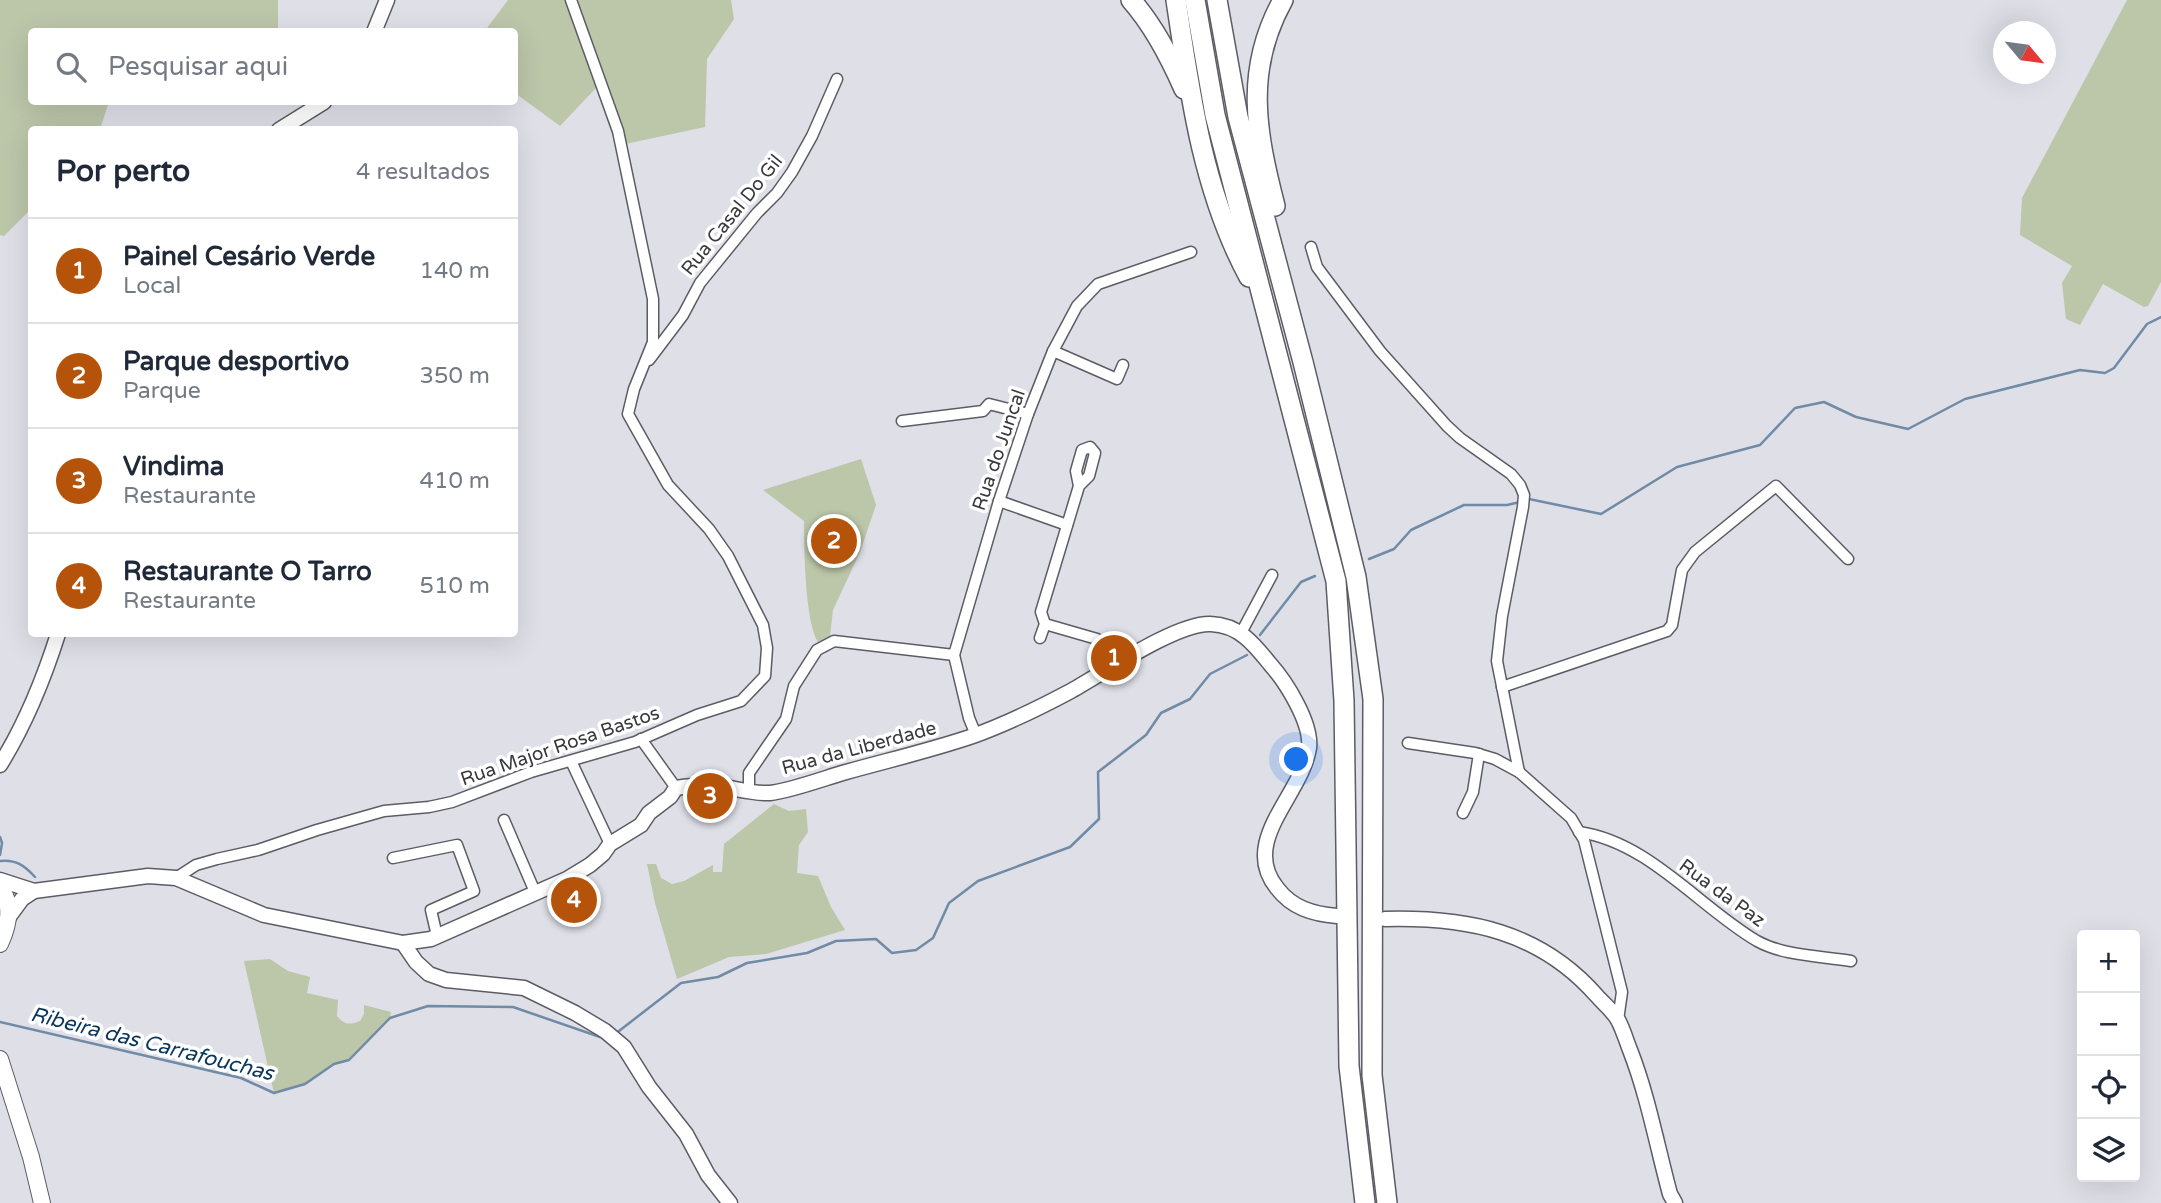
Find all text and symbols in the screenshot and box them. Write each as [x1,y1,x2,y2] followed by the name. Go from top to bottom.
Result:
[1993,21,2056,84] north arrow
[28,28,518,105] search box
[52,48,90,86] icon: search
[108,51,288,82] text: Pesquisar aqui
[677,150,787,280] street label: Rua Casal Do Gil
[56,153,190,190] text: Por perto
[356,158,490,186] text: 4 resultados
[123,241,375,272] text: Painel Cesário Verde
[72,257,86,285] text: 1
[420,257,490,285] text: 140 m
[123,272,181,300] text: Local
[123,346,349,377] text: Parque desportivo
[72,362,86,390] text: 2
[420,362,490,390] text: 350 m
[123,377,201,405] text: Parque
[968,387,1030,513] street label: Rua do Juncal
[123,451,224,482] text: Vindima
[72,467,86,495] text: 3
[420,467,490,495] text: 410 m
[123,482,256,510] text: Restaurante
[811,515,857,567] pin: 2
[123,556,372,587] text: Restaurante O Tarro
[72,572,86,600] text: 4
[420,572,490,600] text: 510 m
[123,587,256,615] text: Restaurante
[1091,632,1137,684] pin: 1
[458,702,662,790] street label: Rua Major Rosa Bastos
[779,717,939,779] street label: Rua da Liberdade
[1279,742,1313,776] your location
[687,770,733,822] pin: 3
[1675,854,1769,932] street label: Rua da Paz
[551,874,597,926] pin: 4
[2077,930,2140,1182] map controls
[2077,930,2140,993] button: +
[2077,993,2140,1056] button: −
[28,1002,278,1087] water label: Ribeira das Carrafouchas
[2077,1056,2140,1119] button: locate
[2077,1119,2140,1182] button: layers

